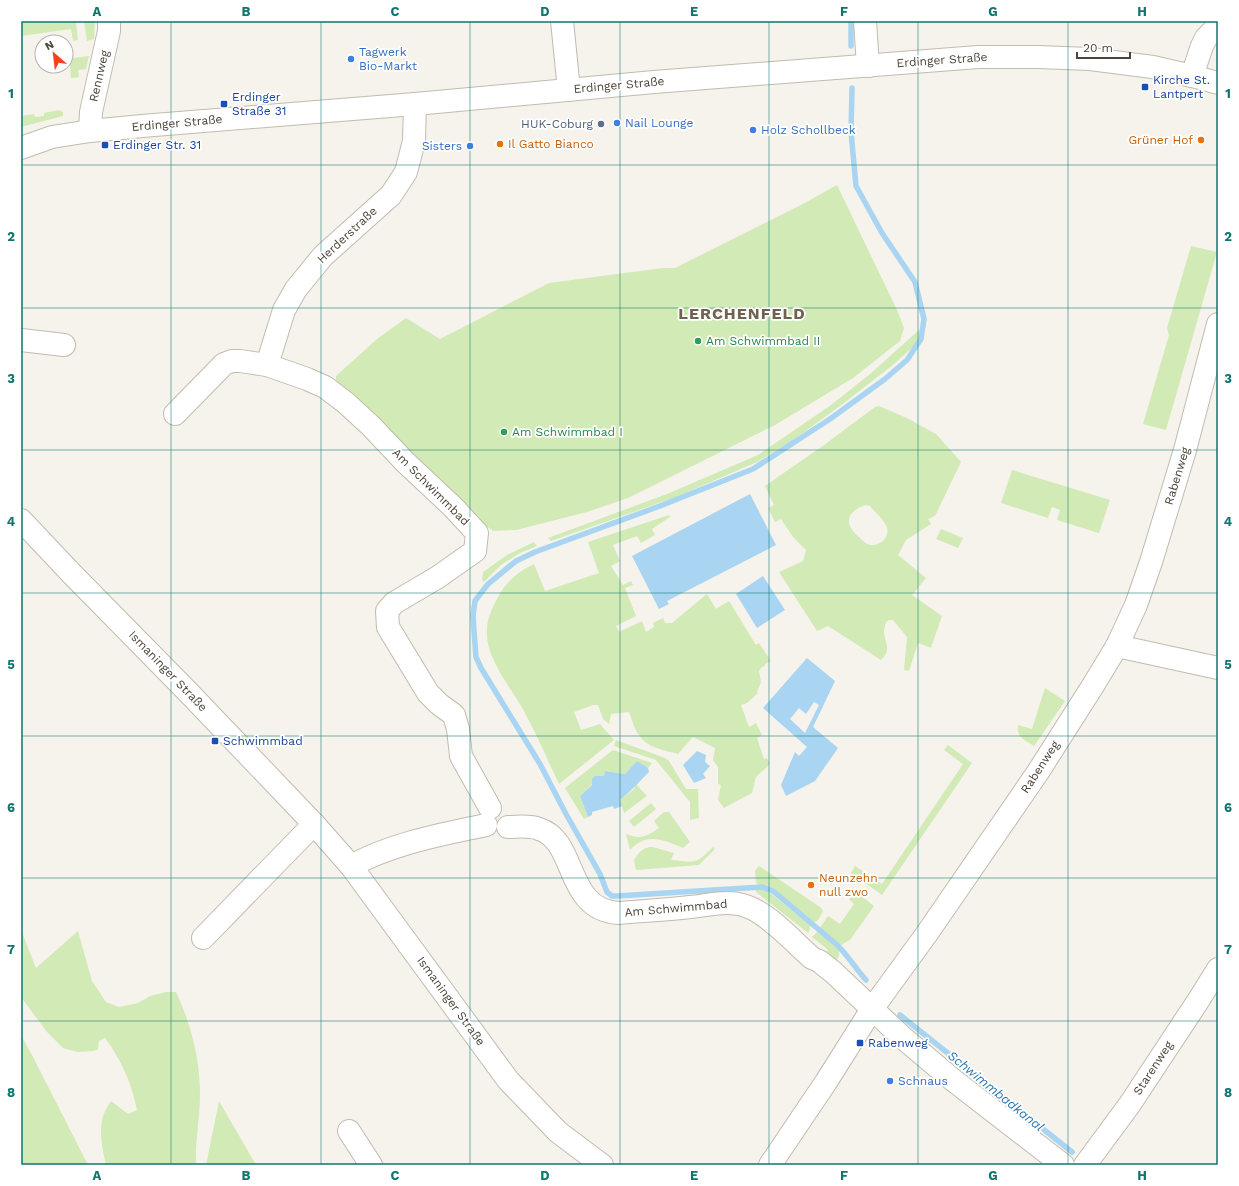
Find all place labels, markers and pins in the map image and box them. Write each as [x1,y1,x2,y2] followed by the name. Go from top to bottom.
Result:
[359,45,417,73] place label: Tagwerk Bio-Markt
[346,54,356,64] marker: Tagwerk Bio-Markt
[1153,73,1210,101] place label: Kirche St. Lantpert
[1140,82,1150,92] marker: Kirche St. Lantpert
[232,90,286,118] place label: Erdinger Straße 31
[219,99,229,109] marker: Erdinger Straße 31
[625,116,693,130] place label: Nail Lounge
[521,117,594,131] place label: HUK-Coburg
[612,118,622,128] marker: Nail Lounge
[596,119,606,129] marker: HUK-Coburg
[761,123,856,137] place label: Holz Schollbeck
[748,125,758,135] marker: Holz Schollbeck
[1128,133,1193,147] place label: Grüner Hof
[1196,135,1206,145] marker: Grüner Hof
[508,137,594,151] place label: Il Gatto Bianco
[113,138,201,152] place label: Erdinger Str. 31
[422,139,462,153] place label: Sisters
[495,139,505,149] marker: Il Gatto Bianco
[100,140,110,150] marker: Erdinger Str. 31
[465,141,475,151] marker: Sisters
[706,334,820,348] place label: Am Schwimmbad II
[693,336,703,346] marker: Am Schwimmbad II
[512,425,623,439] place label: Am Schwimmbad I
[499,427,509,437] marker: Am Schwimmbad I
[223,734,303,748] place label: Schwimmbad
[210,736,220,746] marker: Schwimmbad
[819,871,878,899] place label: Neunzehn null zwo
[806,880,816,890] marker: Neunzehn null zwo
[868,1036,928,1050] place label: Rabenweg
[855,1038,865,1048] marker: Rabenweg
[898,1074,948,1088] place label: Schnaus
[885,1076,895,1086] marker: Schnaus

